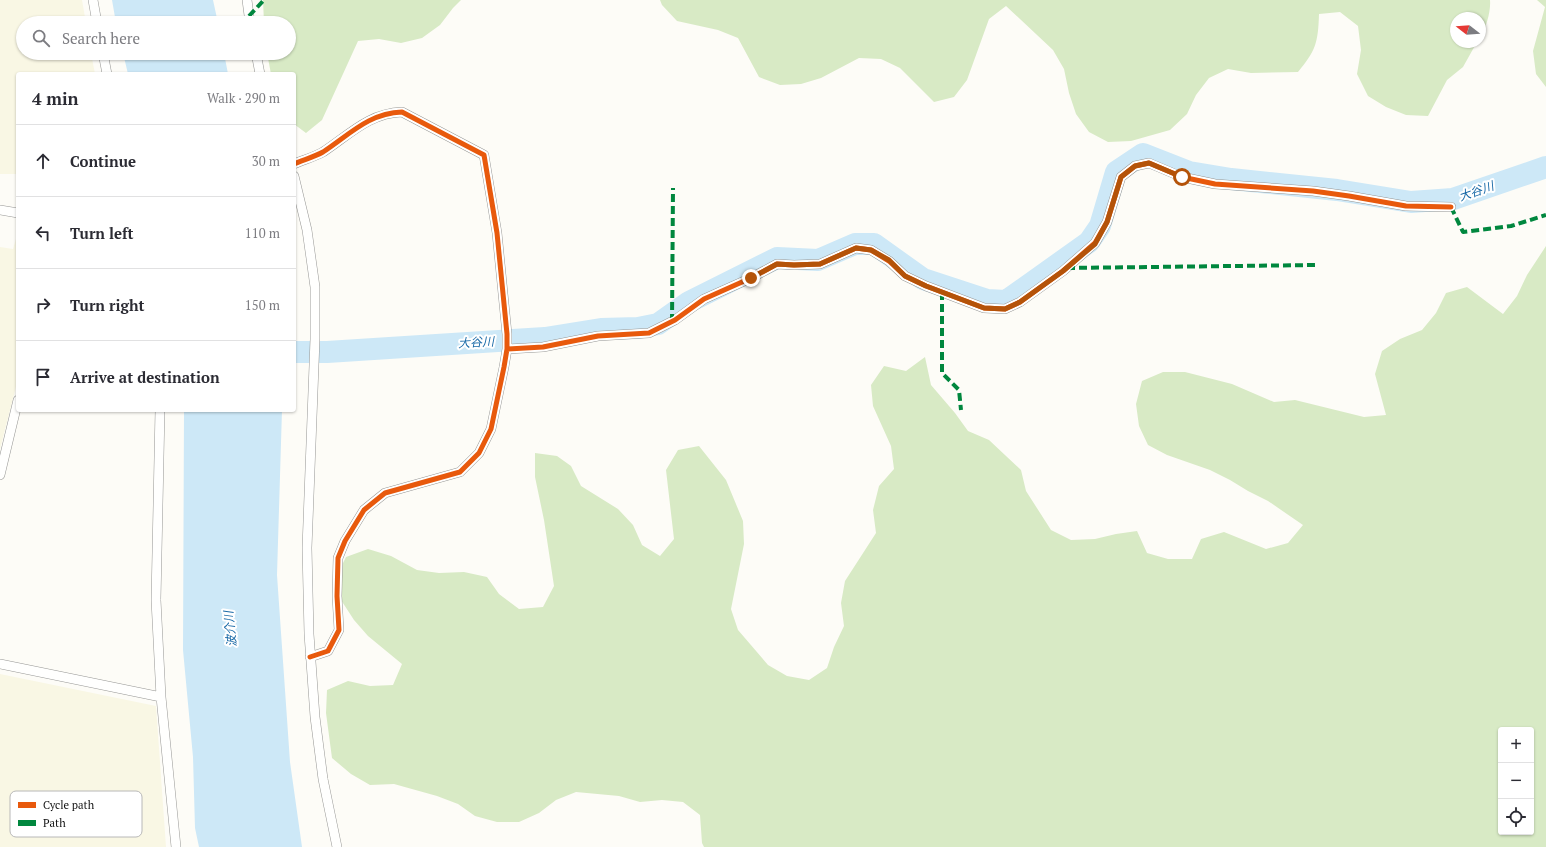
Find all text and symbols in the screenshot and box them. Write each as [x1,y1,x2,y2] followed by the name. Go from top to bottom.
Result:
[1450,12,1486,48] north arrow
[16,16,296,60] search box
[30,27,52,49] icon: search
[62,28,140,48] text: Search here
[32,87,79,110] text: 4 min
[207,89,280,107] text: Walk · 290 m
[32,150,54,172] icon: ahead
[70,151,136,171] text: Continue
[252,152,280,170] text: 30 m
[1173,168,1191,186] route start
[1457,177,1497,204] water label: 大谷川
[32,222,54,244] icon: left
[70,223,134,243] text: Turn left
[245,224,280,242] text: 110 m
[742,269,760,287] route end
[32,294,54,316] icon: right
[70,295,145,315] text: Turn right
[245,296,280,314] text: 150 m
[458,333,496,350] water label: 大谷川
[32,366,54,388] icon: arrive
[70,367,220,387] text: Arrive at destination
[220,608,239,648] water label: 波介川
[1498,727,1534,835] map controls
[1498,727,1534,763] button: +
[1498,763,1534,799] button: −
[10,791,142,837] legend
[43,798,95,812] text: Cycle path
[1498,799,1534,835] button: locate
[43,816,66,830] text: Path

